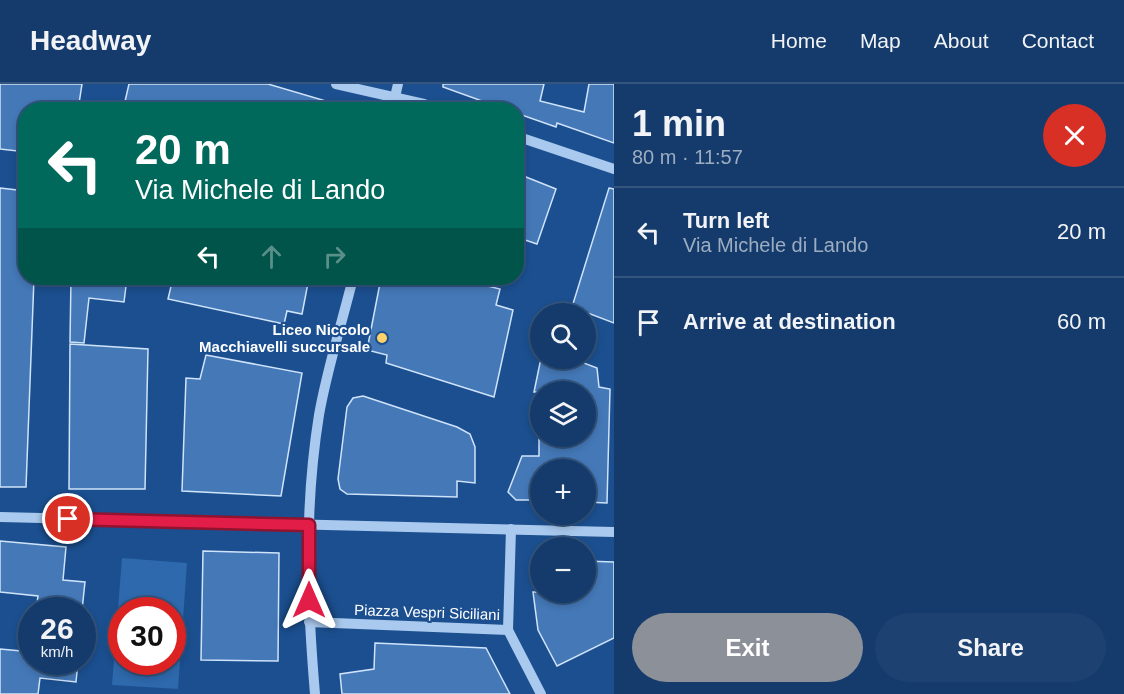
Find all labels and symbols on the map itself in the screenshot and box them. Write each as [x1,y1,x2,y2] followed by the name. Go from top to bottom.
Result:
[199,321,370,355] place label: Liceo Niccolo Macchiavelli succursale
[375,331,389,345] marker: Liceo Niccolo Macchiavelli succursale
[42,493,93,544] pin
[277,568,341,632] position arrow
[108,597,186,675] speed limit sign: 30
[354,601,500,623] street label: Piazza Vespri Siciliani

